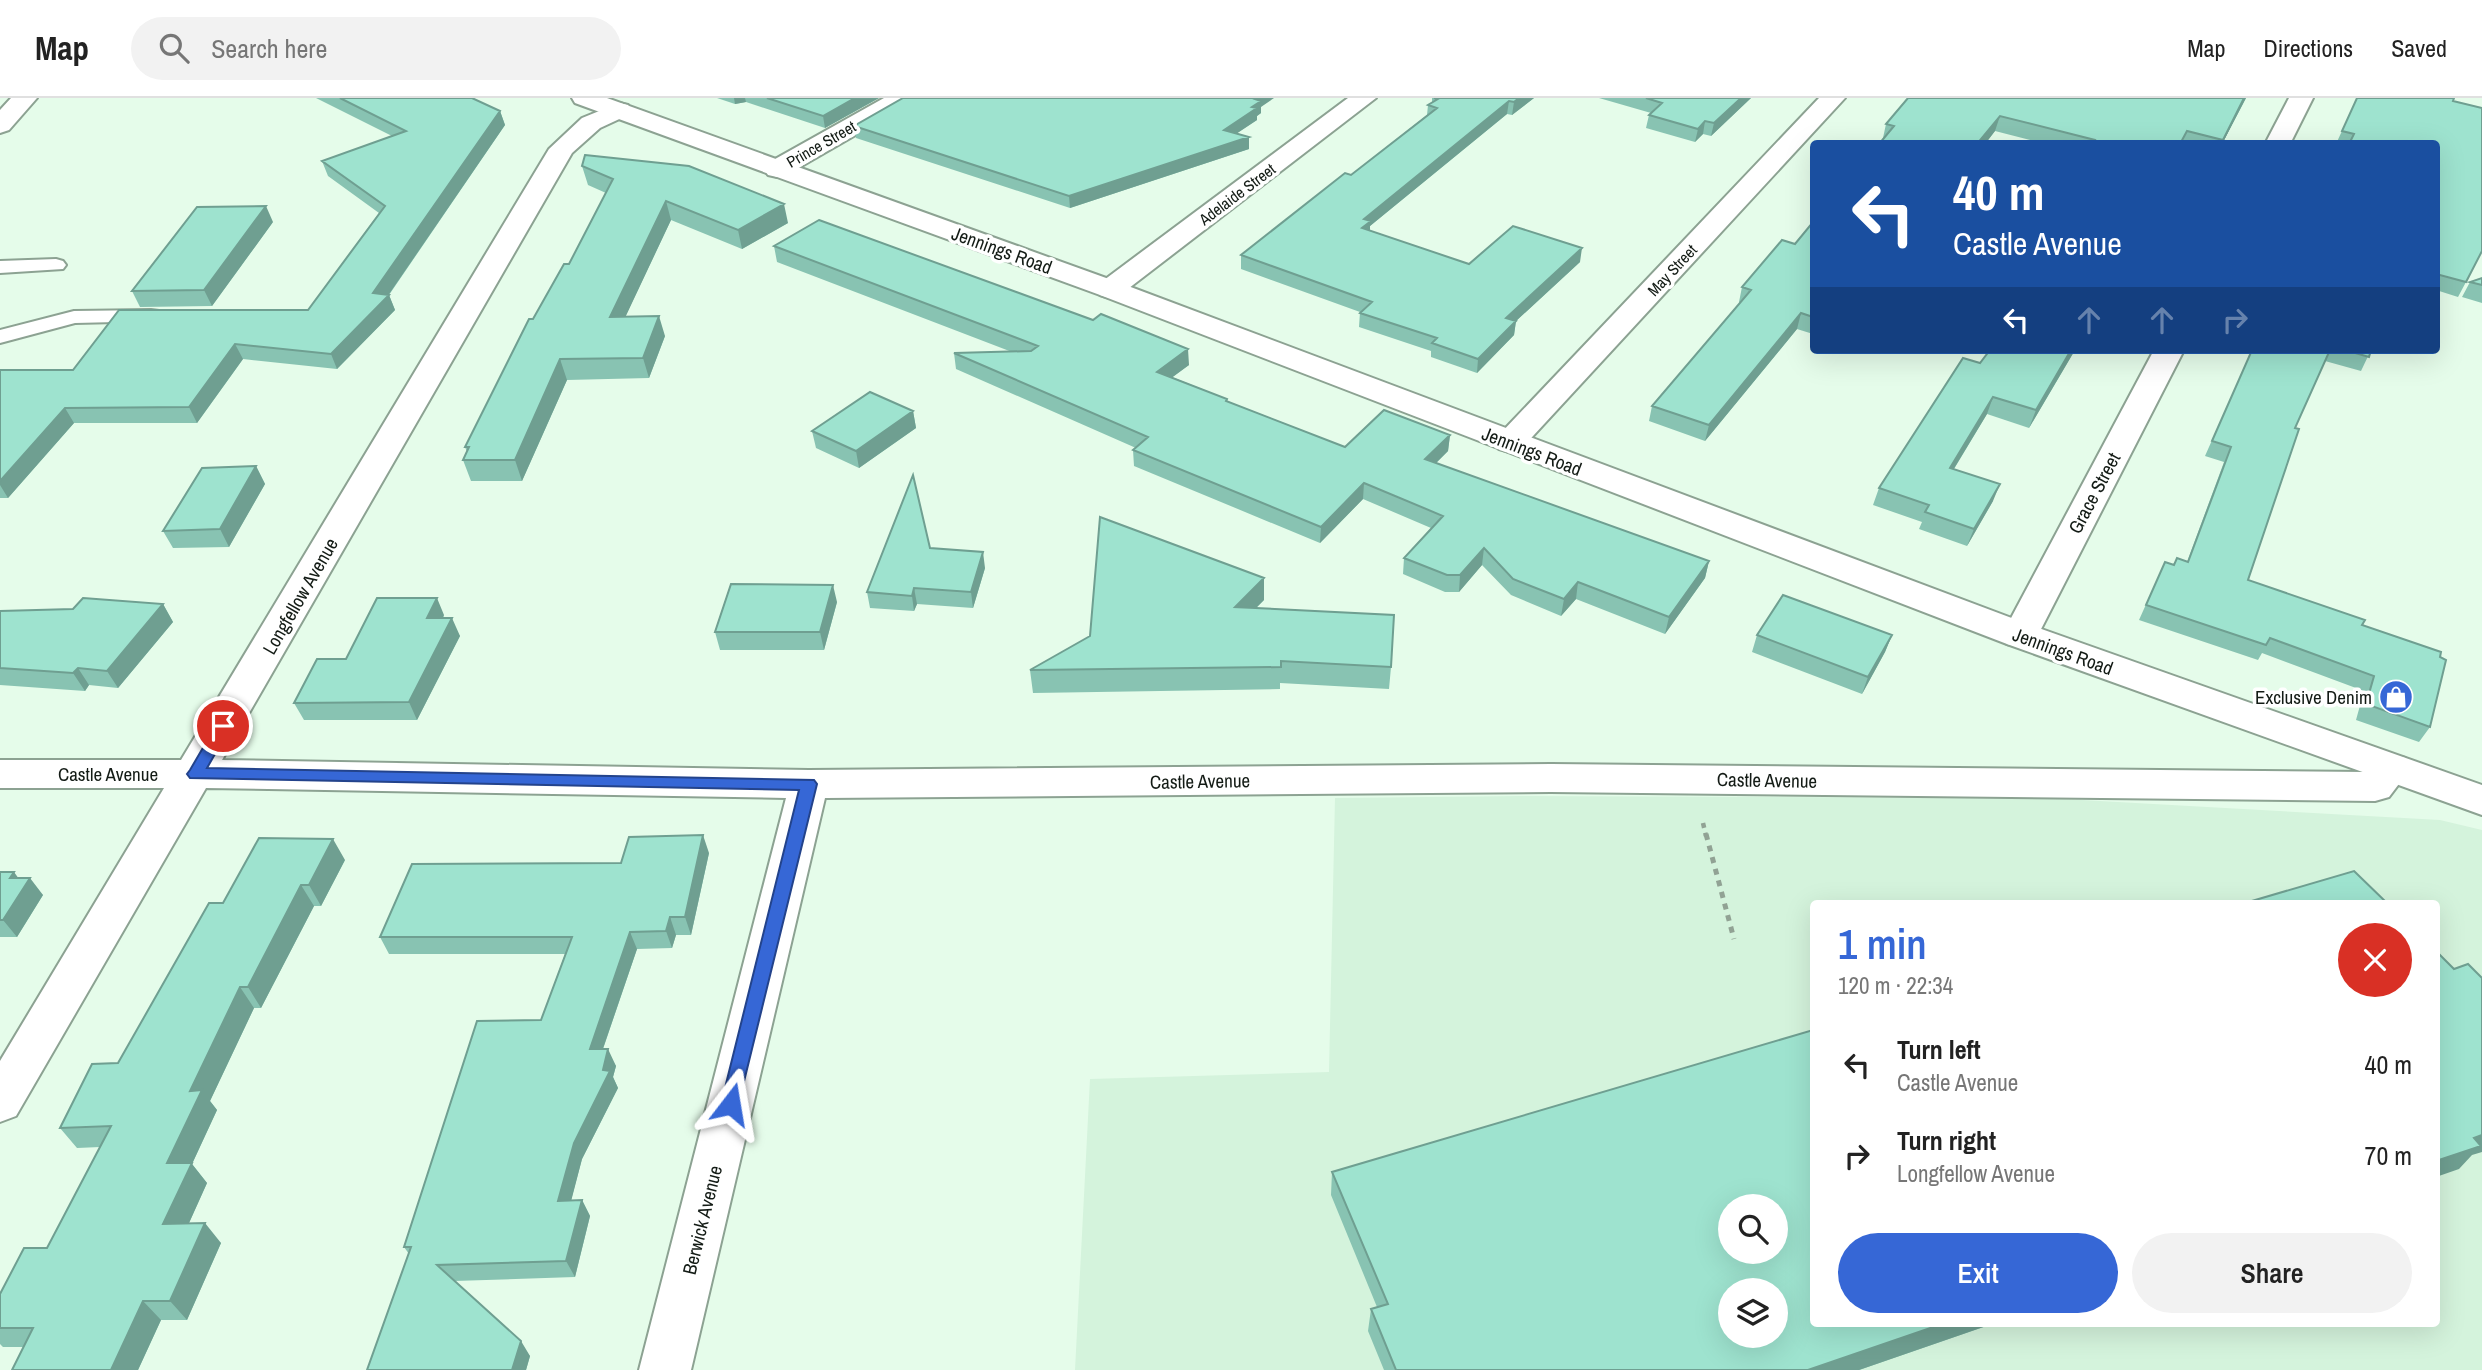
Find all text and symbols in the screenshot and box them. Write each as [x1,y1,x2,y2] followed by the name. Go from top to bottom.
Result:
[131,17,621,80] search box
[35,26,89,70] text: Map
[155,29,193,67] icon: search
[211,31,327,66] text: Search here
[2187,32,2225,64] text: Map
[2263,32,2353,64] text: Directions
[2391,32,2447,64] text: Saved
[782,115,860,173] street label: Prince Street
[1193,158,1280,231] street label: Adelaide Street
[1953,159,2045,225] text: 40 m
[1838,168,1929,259] icon: left
[948,220,1056,280] street label: Jennings Road
[1953,222,2122,265] text: Castle Avenue
[1642,239,1702,301] street label: May Street
[1997,301,2035,339] icon: left
[2070,301,2108,339] icon: ahead
[2143,301,2181,339] icon: ahead
[2216,301,2254,339] icon: right
[1478,420,1586,482] street label: Jennings Road
[2062,447,2127,538] street label: Grace Street
[256,533,344,659] street label: Longfellow Avenue
[2009,621,2117,681] street label: Jennings Road
[2377,678,2415,716] shop icon: Exclusive Denim
[2255,684,2372,710] place label: Exclusive Denim
[193,696,253,756] pin
[204,707,242,745] icon: arrive
[58,761,158,787] street label: Castle Avenue
[1717,766,1817,794] street label: Castle Avenue
[1150,767,1250,795] street label: Castle Avenue
[1838,916,1927,972] text: 1 min
[2338,923,2412,997] button: close
[1838,970,1953,1001] text: 120 m · 22:34
[1897,1032,1981,1067] text: Turn left
[1838,1046,1876,1084] icon: left
[2365,1047,2412,1082] text: 40 m
[694,1067,768,1141] position arrow
[1897,1067,2018,1098] text: Castle Avenue
[1897,1123,1996,1158] text: Turn right
[1838,1137,1876,1175] icon: right
[2365,1138,2412,1173] text: 70 m
[1897,1158,2055,1189] text: Longfellow Avenue
[676,1163,728,1277] street label: Berwick Avenue
[1718,1194,1788,1348] map controls
[1718,1194,1788,1264] button: search
[1838,1233,2118,1313] button: Exit
[2132,1233,2412,1313] button: Share
[1718,1278,1788,1348] button: layers

